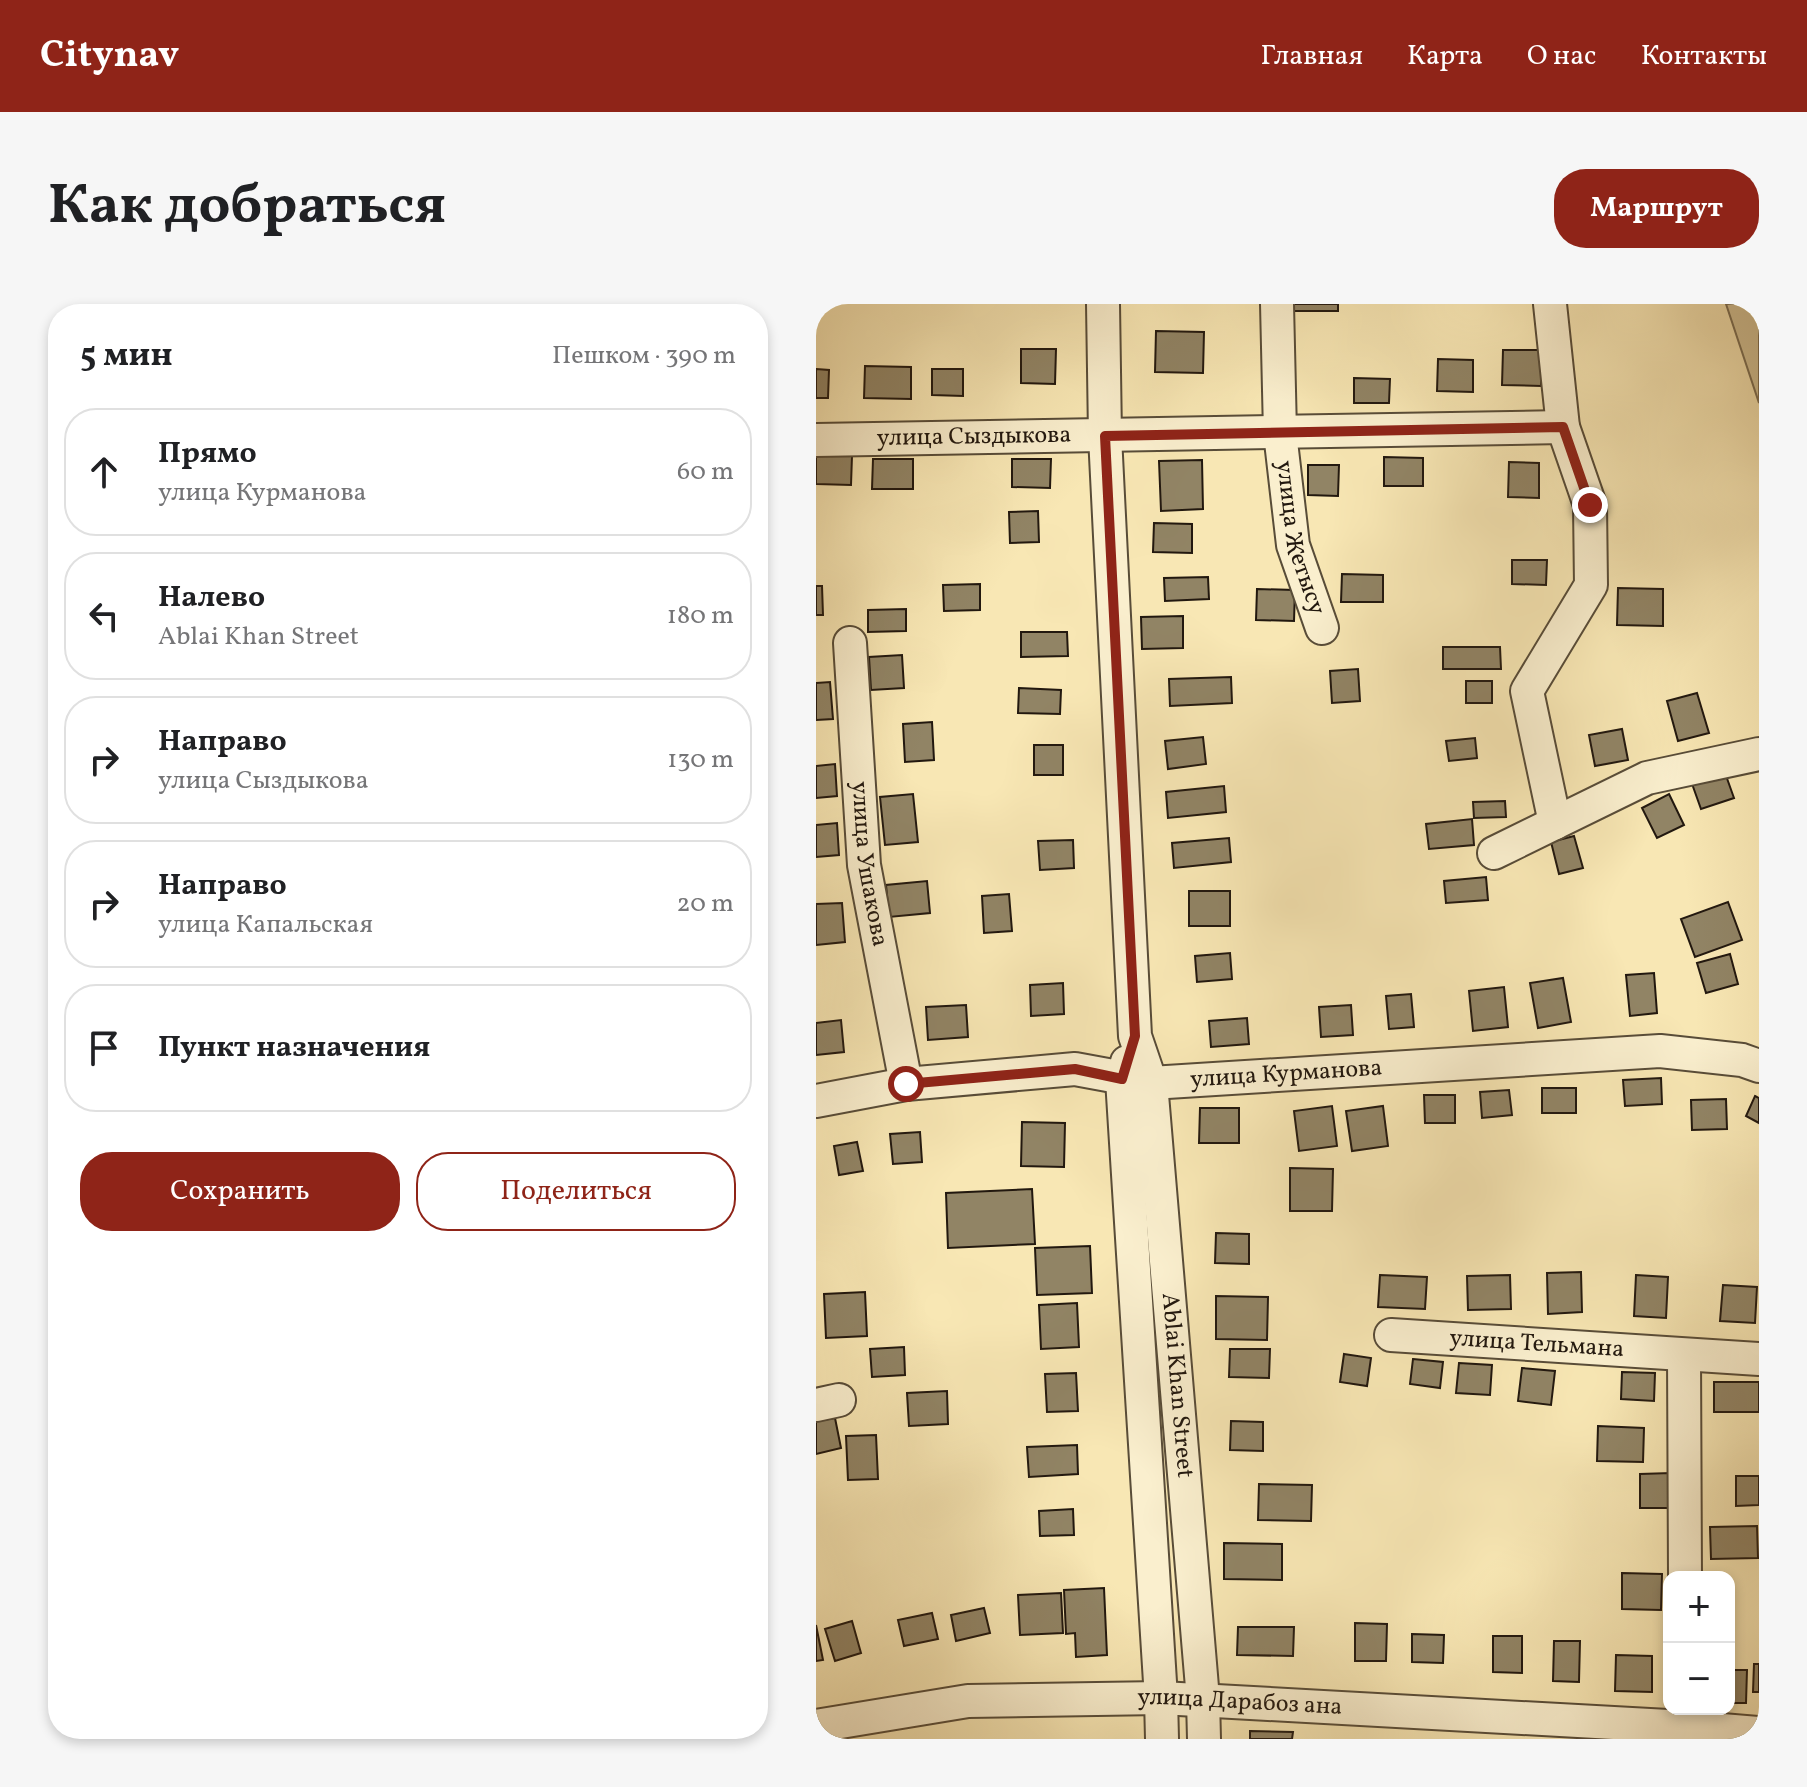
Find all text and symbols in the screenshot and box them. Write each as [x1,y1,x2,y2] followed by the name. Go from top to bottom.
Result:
[40,30,179,83] text: Citynav
[1261,37,1363,76] text: Главная
[1407,37,1483,76] text: Карта
[1527,37,1597,76] text: О нас
[1641,37,1767,76] text: Контакты
[48,169,446,247] text: Как добраться
[1554,169,1759,248] button: Маршрут
[80,333,173,380] text: 5 мин
[552,338,736,374] text: Пешком · 390 m
[876,419,1072,456] street label: улица Сыздыкова
[158,433,257,475] text: Прямо
[82,450,126,494] icon: ahead
[677,454,734,490] text: 60 m
[1266,459,1333,620] street label: улица Жетысу
[158,475,367,511] text: улица Курманова
[1572,487,1608,523] route end
[158,577,265,619] text: Налево
[82,594,126,638] icon: left
[667,598,734,634] text: 180 m
[158,619,359,655] text: Ablai Khan Street
[158,721,287,763] text: Направо
[82,738,126,782] icon: right
[667,742,734,778] text: 130 m
[158,763,369,799] text: улица Сыздыкова
[842,780,896,950] street label: улица Ушакова
[158,865,287,907] text: Направо
[82,882,126,926] icon: right
[676,886,734,922] text: 20 m
[158,907,373,943] text: улица Капальская
[82,1026,126,1070] icon: arrive
[158,1027,430,1069] text: Пункт назначения
[1189,1051,1383,1098] street label: улица Курманова
[888,1066,924,1102] route start
[80,1152,400,1231] button: Сохранить
[416,1152,736,1231] button: Поделиться
[1152,1292,1201,1479] street label: Ablai Khan Street
[1448,1322,1625,1367] street label: улица Тельмана
[1663,1571,1735,1715] map controls
[1663,1571,1735,1643] button: +
[1663,1643,1735,1715] button: −
[1137,1681,1343,1725] street label: улица Дарабоз ана

